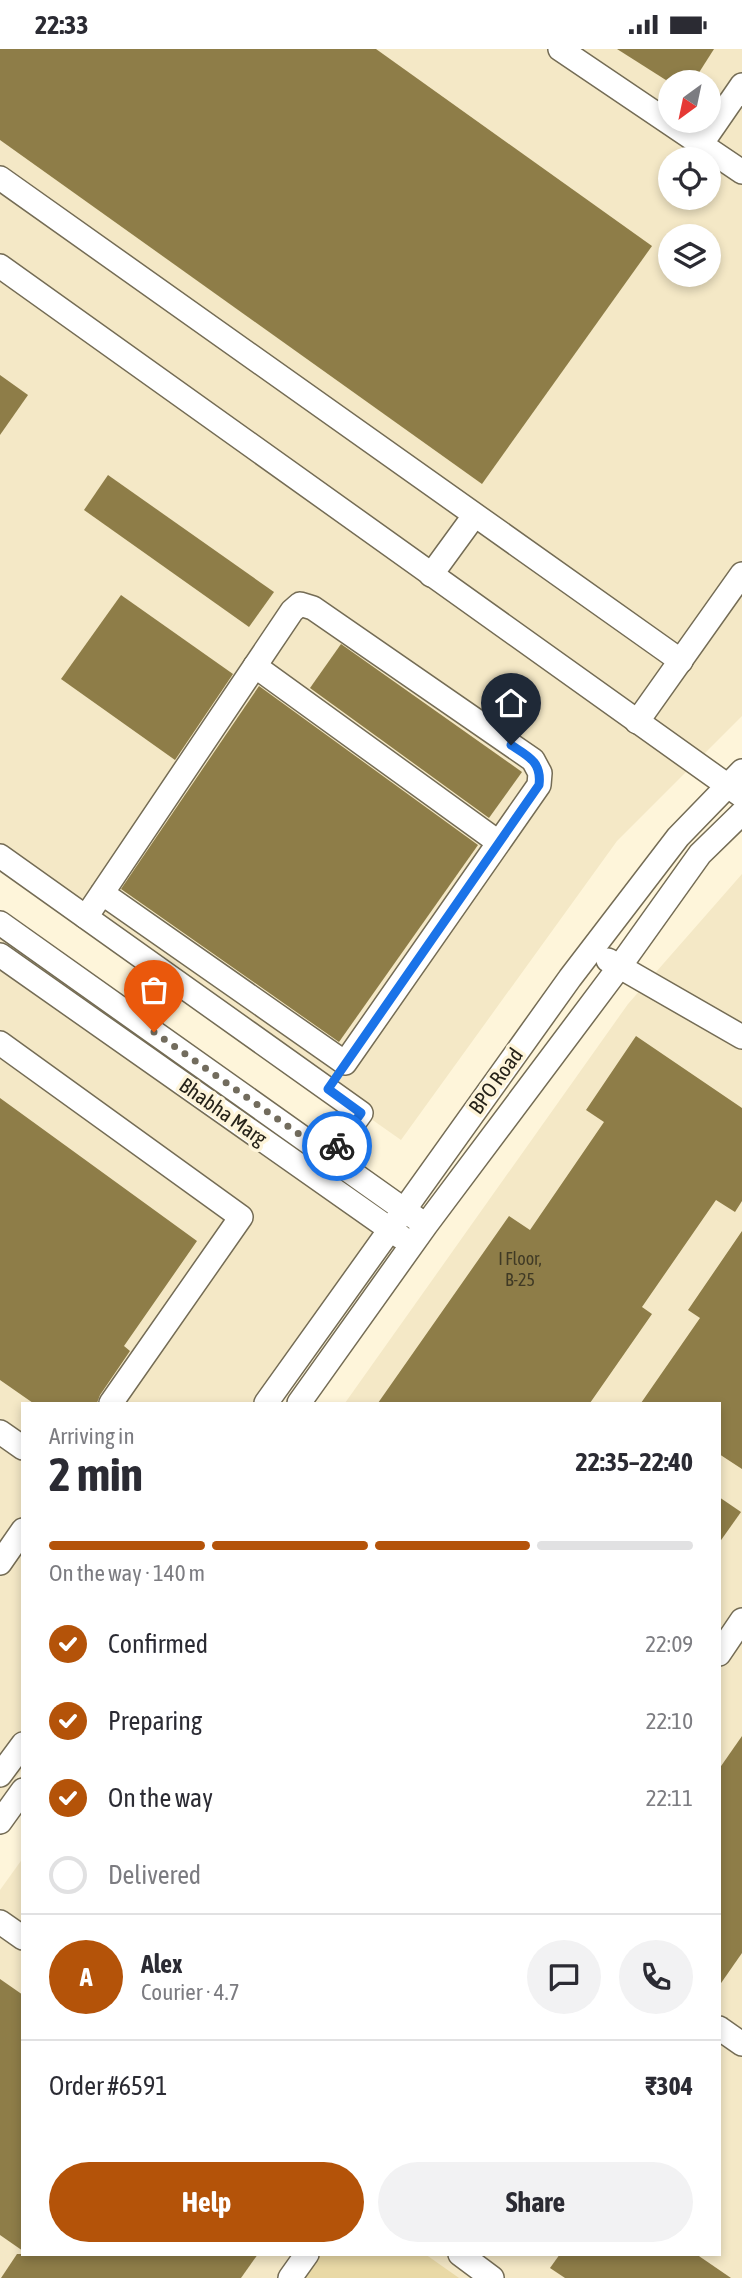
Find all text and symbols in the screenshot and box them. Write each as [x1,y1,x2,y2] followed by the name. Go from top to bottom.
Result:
[35,10,89,40] text: 22:33
[658,70,721,133] north arrow
[658,70,721,287] map controls
[658,147,721,210] button: locate
[658,224,721,287] button: layers
[481,673,541,745] pin
[492,684,530,722] icon: home
[124,960,184,1032] pin
[135,971,173,1009] icon: bag
[463,1043,527,1118] street label: BPO Road
[175,1072,272,1150] street label: Bhabha Marg
[302,1111,372,1181] courier
[318,1127,356,1165] icon: bike
[498,1248,542,1290] house number: I Floor, B-25
[49,1423,135,1449] text: Arriving in
[576,1447,693,1477] text: 22:35–22:40
[49,1448,143,1501] text: 2 min
[49,1560,205,1586] text: On the way · 140 m
[49,1625,87,1663] icon: check
[108,1629,208,1659] text: Confirmed
[645,1631,693,1657] text: 22:09
[49,1702,87,1740] icon: check
[108,1706,202,1736] text: Preparing
[646,1708,693,1734] text: 22:10
[49,1779,87,1817] icon: check
[108,1783,213,1813] text: On the way
[646,1785,693,1811] text: 22:11
[108,1860,201,1890] text: Delivered
[527,1940,601,2014] button: chat
[619,1940,693,2014] button: phone
[141,1949,182,1979] text: Alex
[80,1962,92,1992] text: A
[141,1979,240,2005] text: Courier · 4.7
[49,2071,168,2101] text: Order #6591
[645,2071,693,2101] text: ₹304
[49,2162,364,2242] button: Help
[378,2162,693,2242] button: Share

